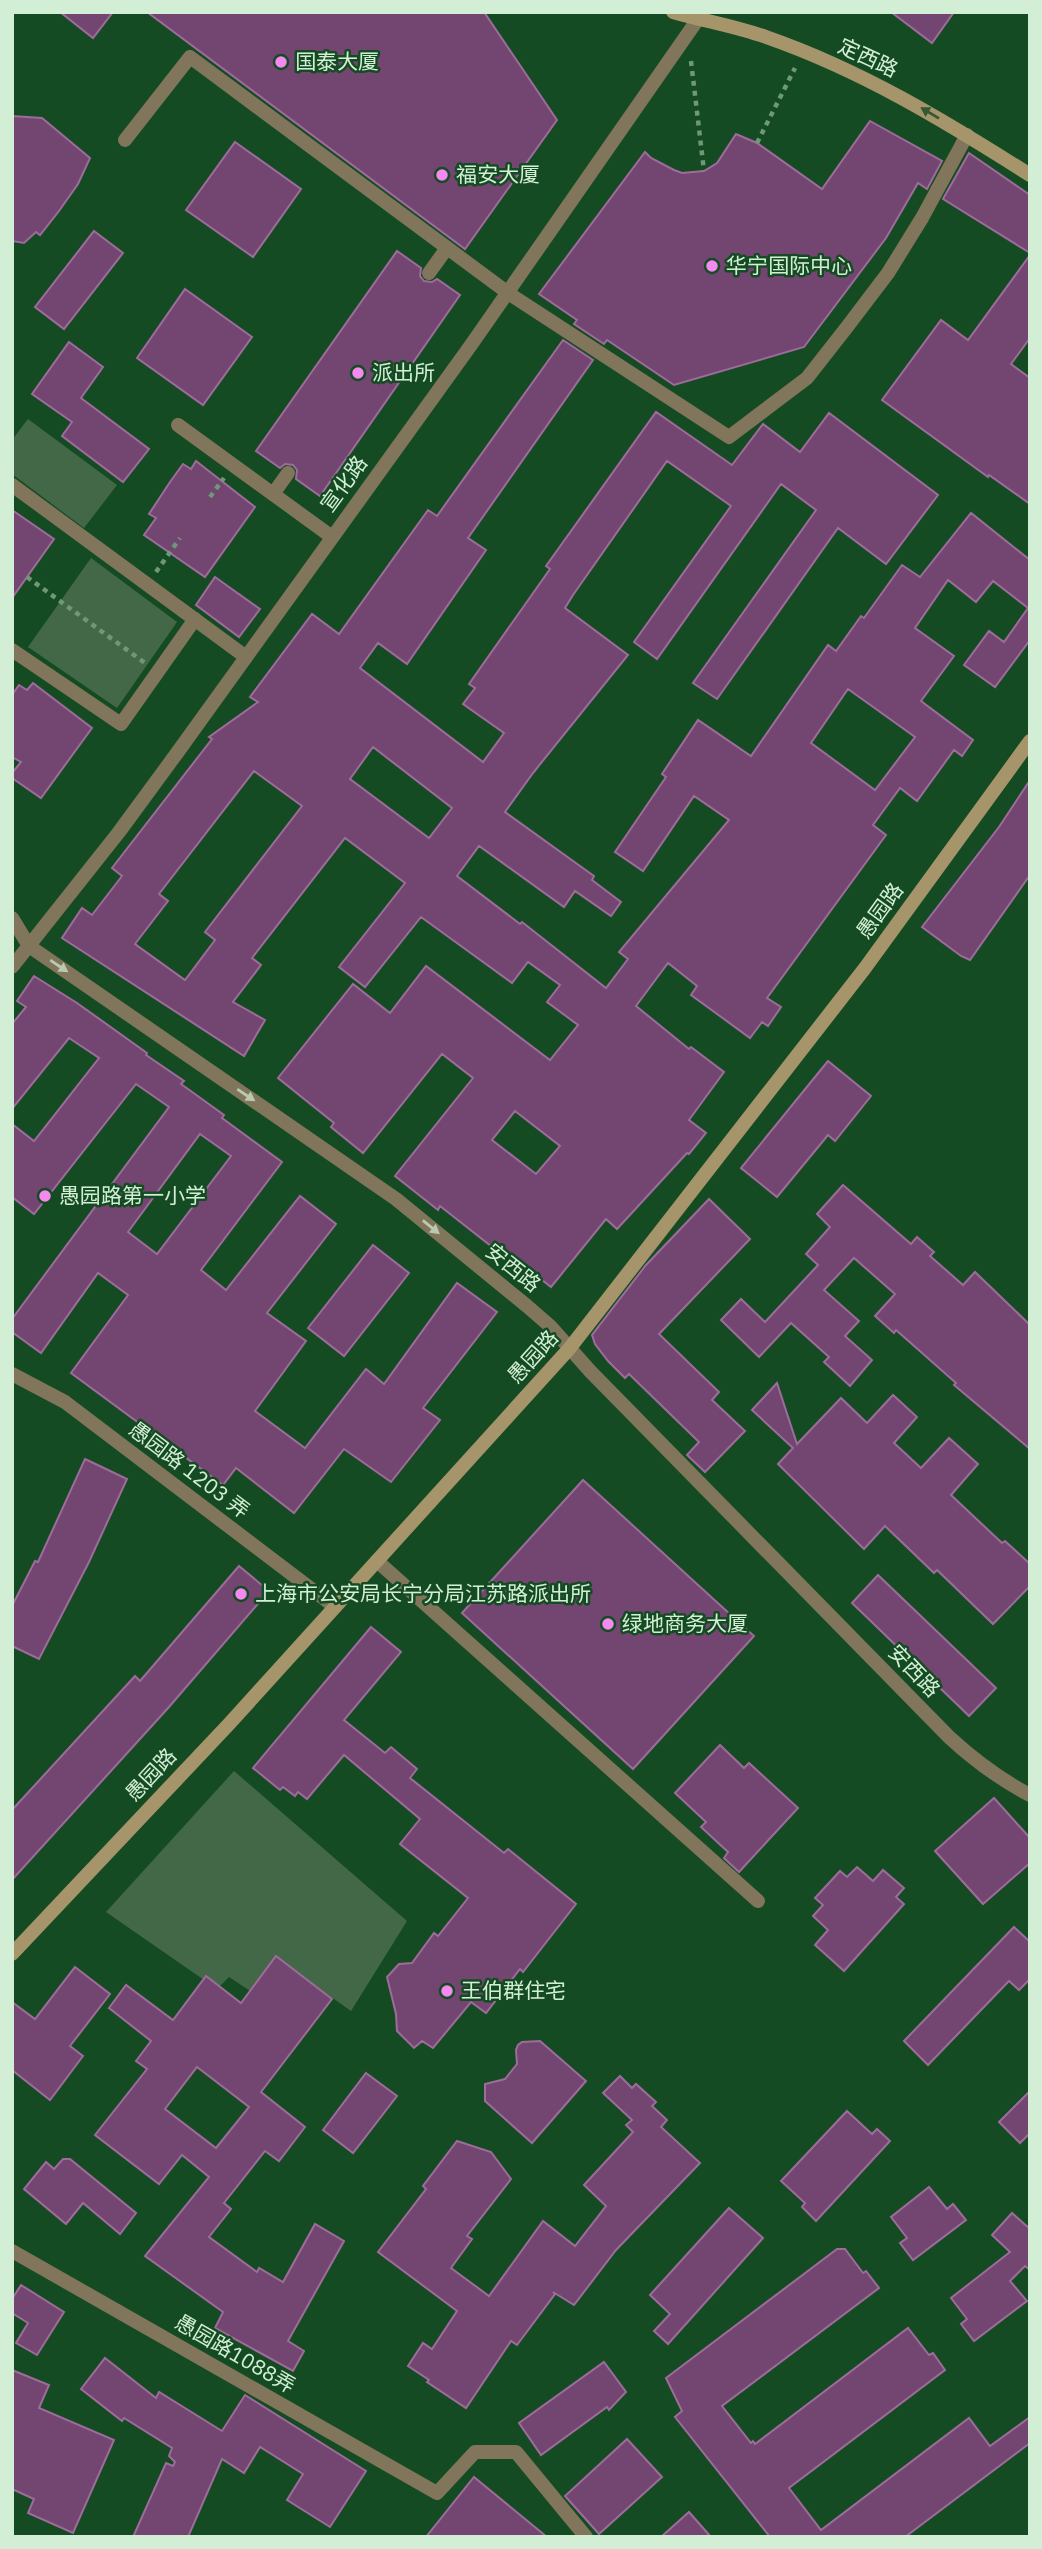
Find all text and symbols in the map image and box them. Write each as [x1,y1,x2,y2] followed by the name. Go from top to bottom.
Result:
[834,31,903,83] street label: 定西路
[295,47,379,75] place label: 国泰大厦
[273,54,289,70] marker: 国泰大厦
[921,107,940,119] one-way arrow
[456,160,540,188] place label: 福安大厦
[434,167,450,183] marker: 福安大厦
[726,251,852,279] place label: 华宁国际中心
[704,258,720,274] marker: 华宁国际中心
[372,358,435,386] place label: 派出所
[350,365,366,381] marker: 派出所
[313,450,373,517] street label: 宣化路
[849,877,909,944] street label: 愚园路
[49,959,68,972] one-way arrow
[236,1088,256,1101] one-way arrow
[59,1181,206,1209] place label: 愚园路第一小学
[37,1188,53,1204] marker: 愚园路第一小学
[421,1220,439,1235] one-way arrow
[480,1237,547,1298] street label: 安西路
[501,1324,564,1389] street label: 愚园路
[124,1415,256,1524] street label: 愚园路 1203 弄
[255,1579,591,1607] place label: 上海市公安局长宁分局江苏路派出所
[233,1586,249,1602] marker: 上海市公安局长宁分局江苏路派出所
[622,1609,748,1637] place label: 绿地商务大厦
[600,1616,616,1632] marker: 绿地商务大厦
[883,1638,947,1703] street label: 安西路
[119,1742,182,1807] street label: 愚园路
[461,1976,566,2004] place label: 王伯群住宅
[439,1983,455,1999] marker: 王伯群住宅
[170,2307,301,2399] street label: 愚园路1088弄

